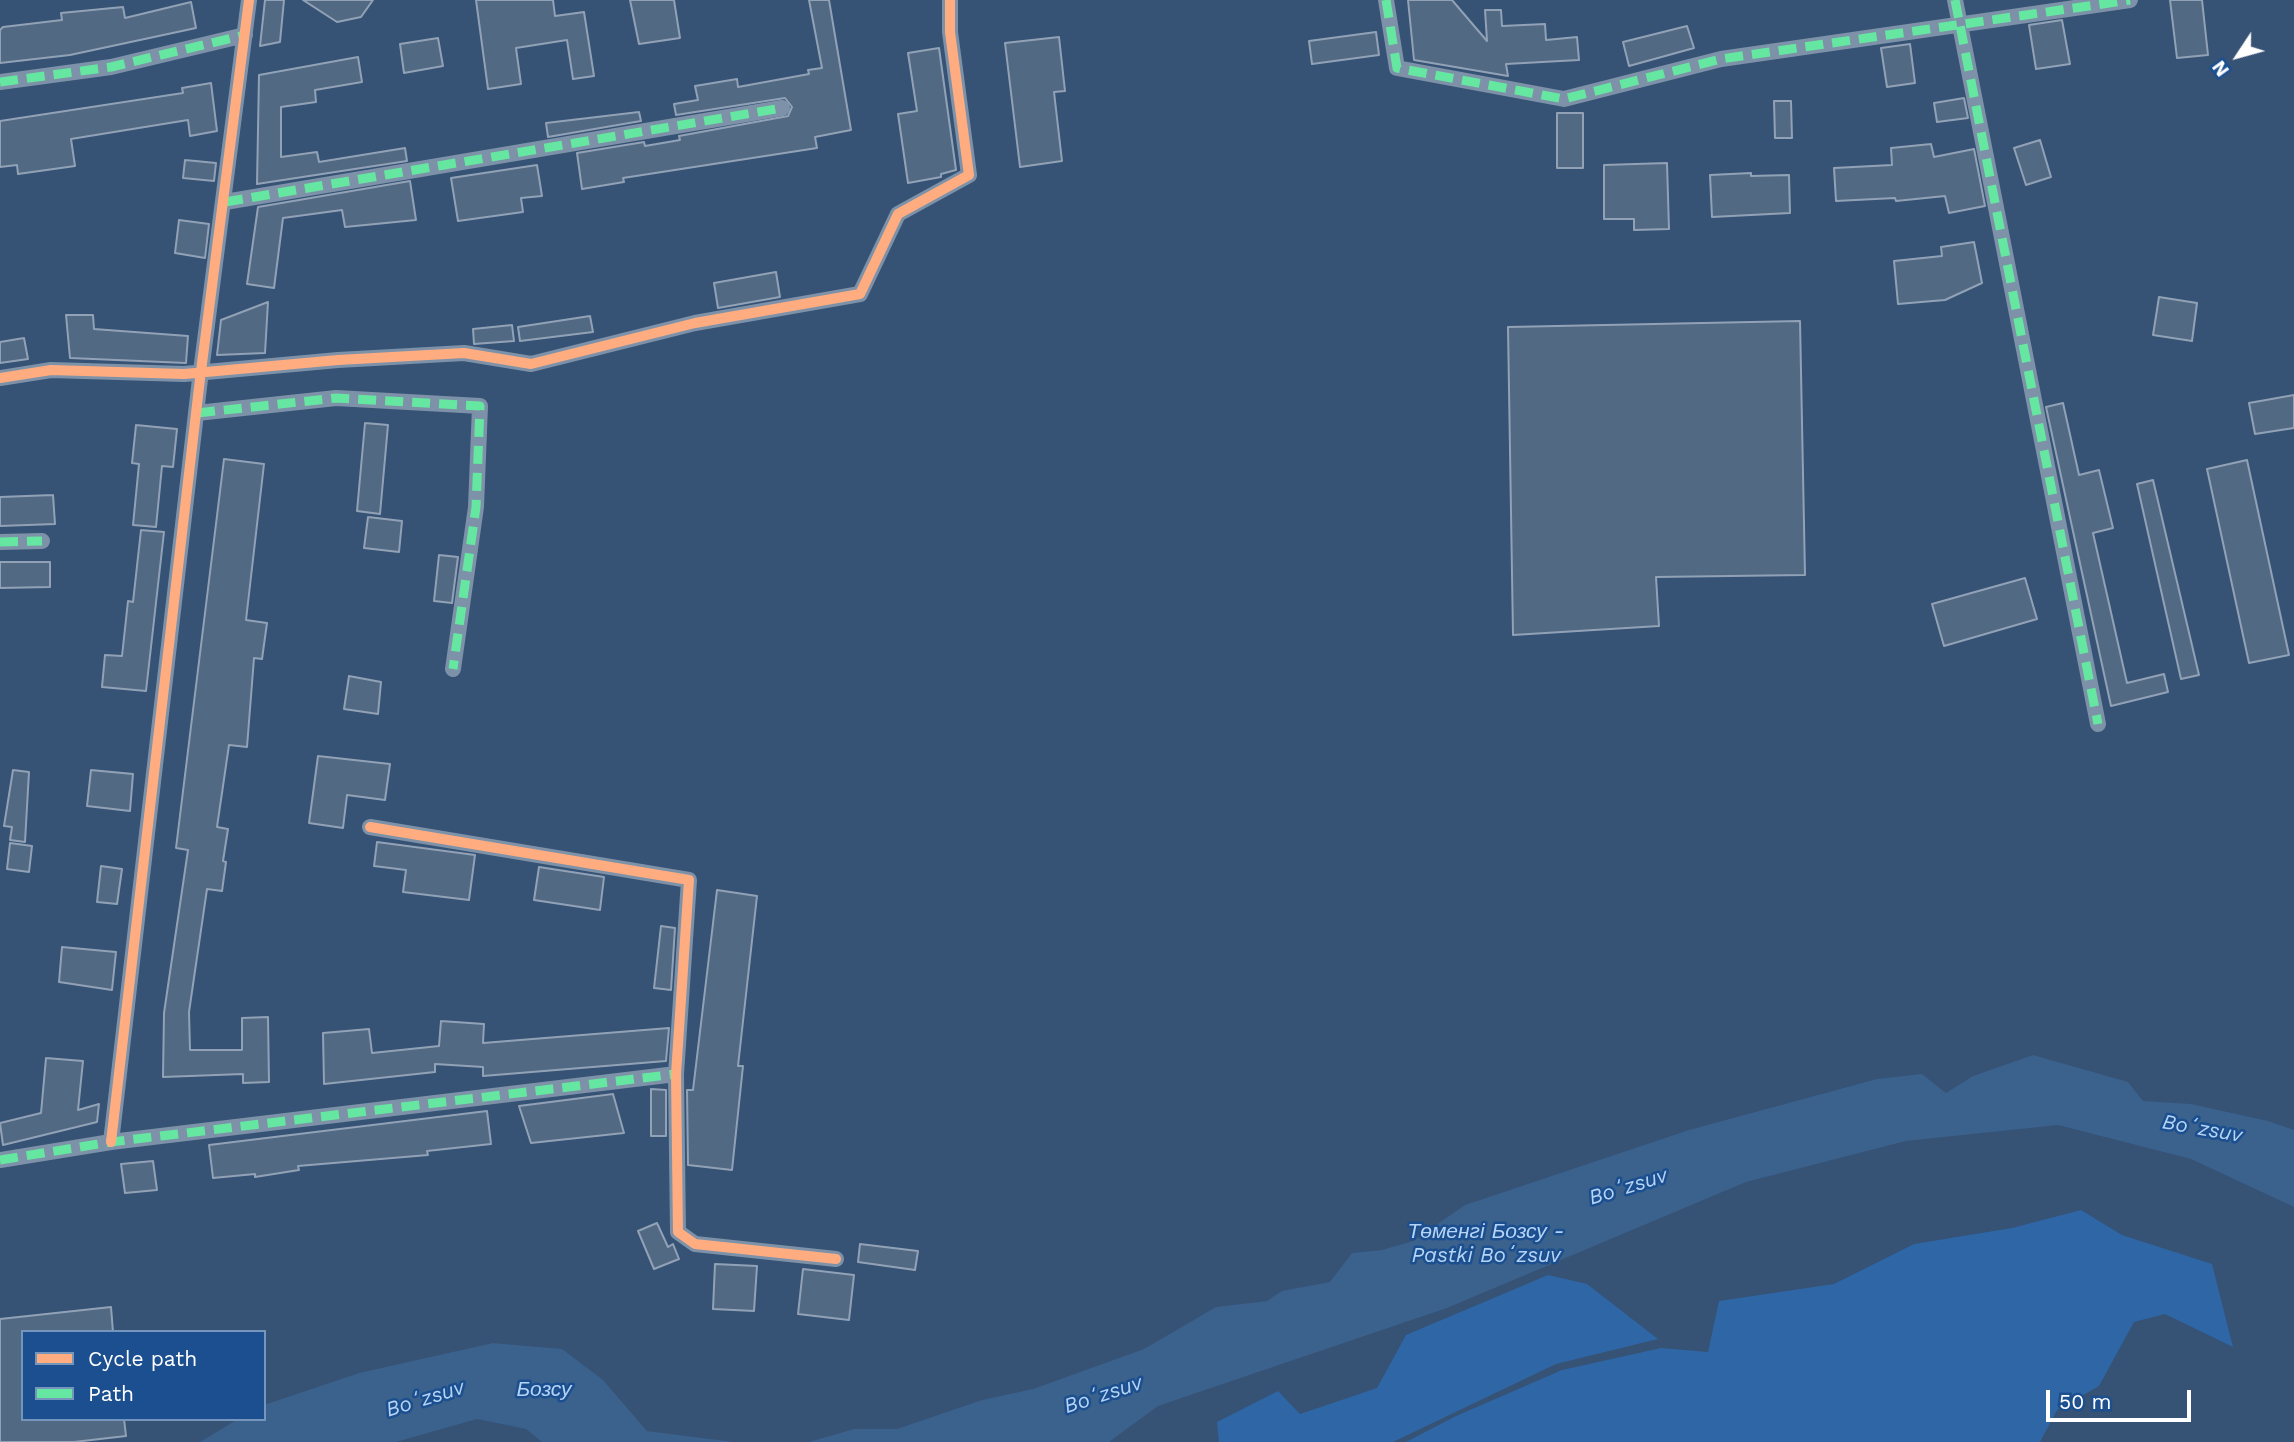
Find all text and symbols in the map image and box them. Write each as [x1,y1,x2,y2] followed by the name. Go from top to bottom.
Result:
[2203,21,2273,91] north arrow
[2207,56,2234,81] text: N
[2160,1110,2244,1148] water label: Boʻzsuv
[1586,1163,1670,1211] water label: Boʻzsuv
[1407,1219,1565,1269] water label: Төменгі Бозсу - Pastki Boʻzsuv
[21,1330,266,1421] legend
[88,1346,197,1371] text: Cycle path
[1061,1371,1145,1419] water label: Boʻzsuv
[383,1375,467,1423] water label: Boʻzsuv
[2049,1376,2194,1420] scale bar
[516,1377,572,1403] water label: Бозсу
[88,1381,134,1406] text: Path
[2059,1389,2111,1414] text: 50 m

